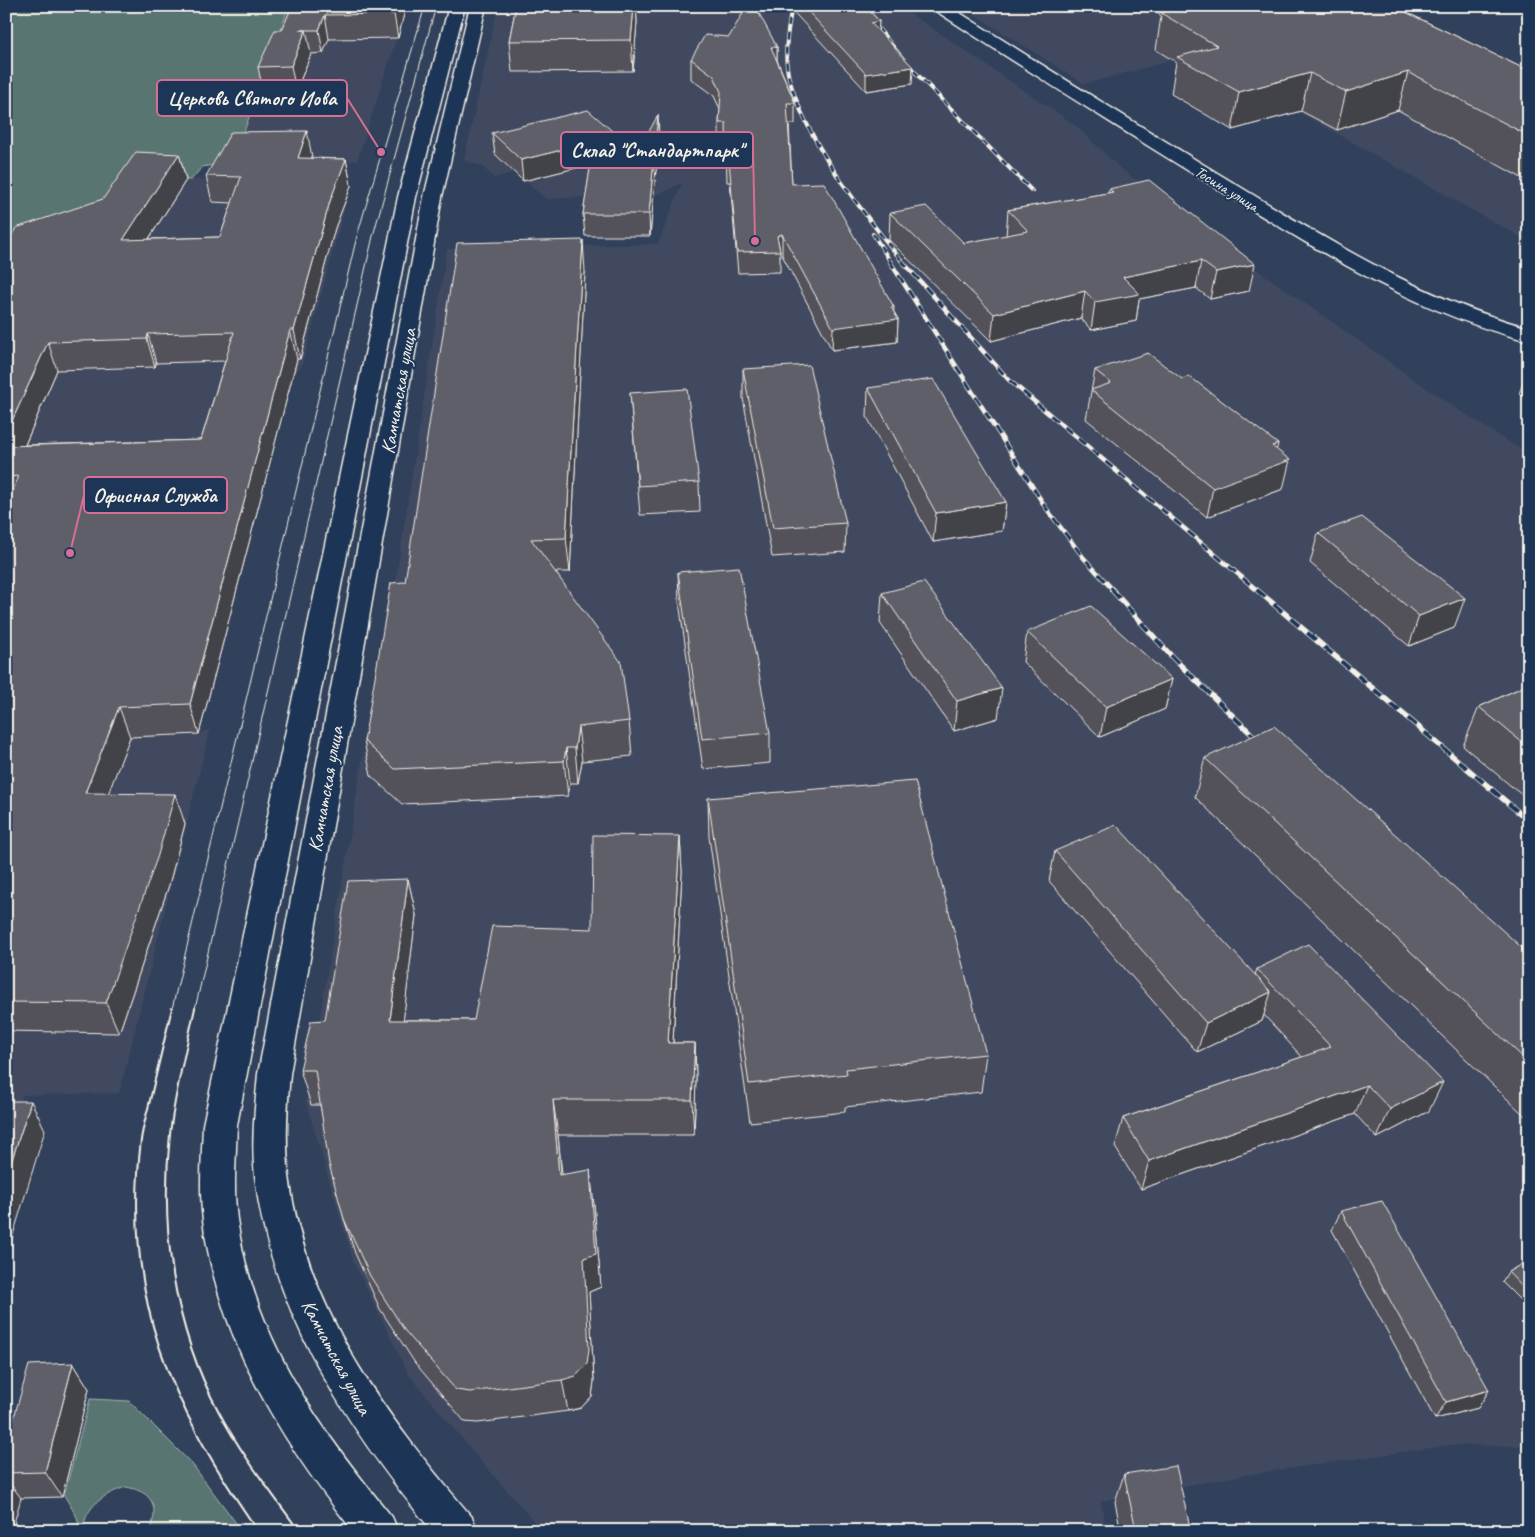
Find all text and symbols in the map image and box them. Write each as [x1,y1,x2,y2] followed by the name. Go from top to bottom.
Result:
[157,80,347,116] callout: Церковь Святого Иова
[168,85,338,111] text: Церковь Святого Иова
[561,132,753,168] callout: Склад "Стандартпарк"
[571,137,748,163] text: Склад "Стандартпарк"
[1191,161,1263,217] street label: Тосина улица
[375,325,422,456] street label: Камчатская улица
[84,477,227,513] callout: Офисная Служба
[93,482,219,508] text: Офисная Служба
[302,723,349,854] street label: Камчатская улица
[296,1295,378,1420] street label: Камчатская улица

